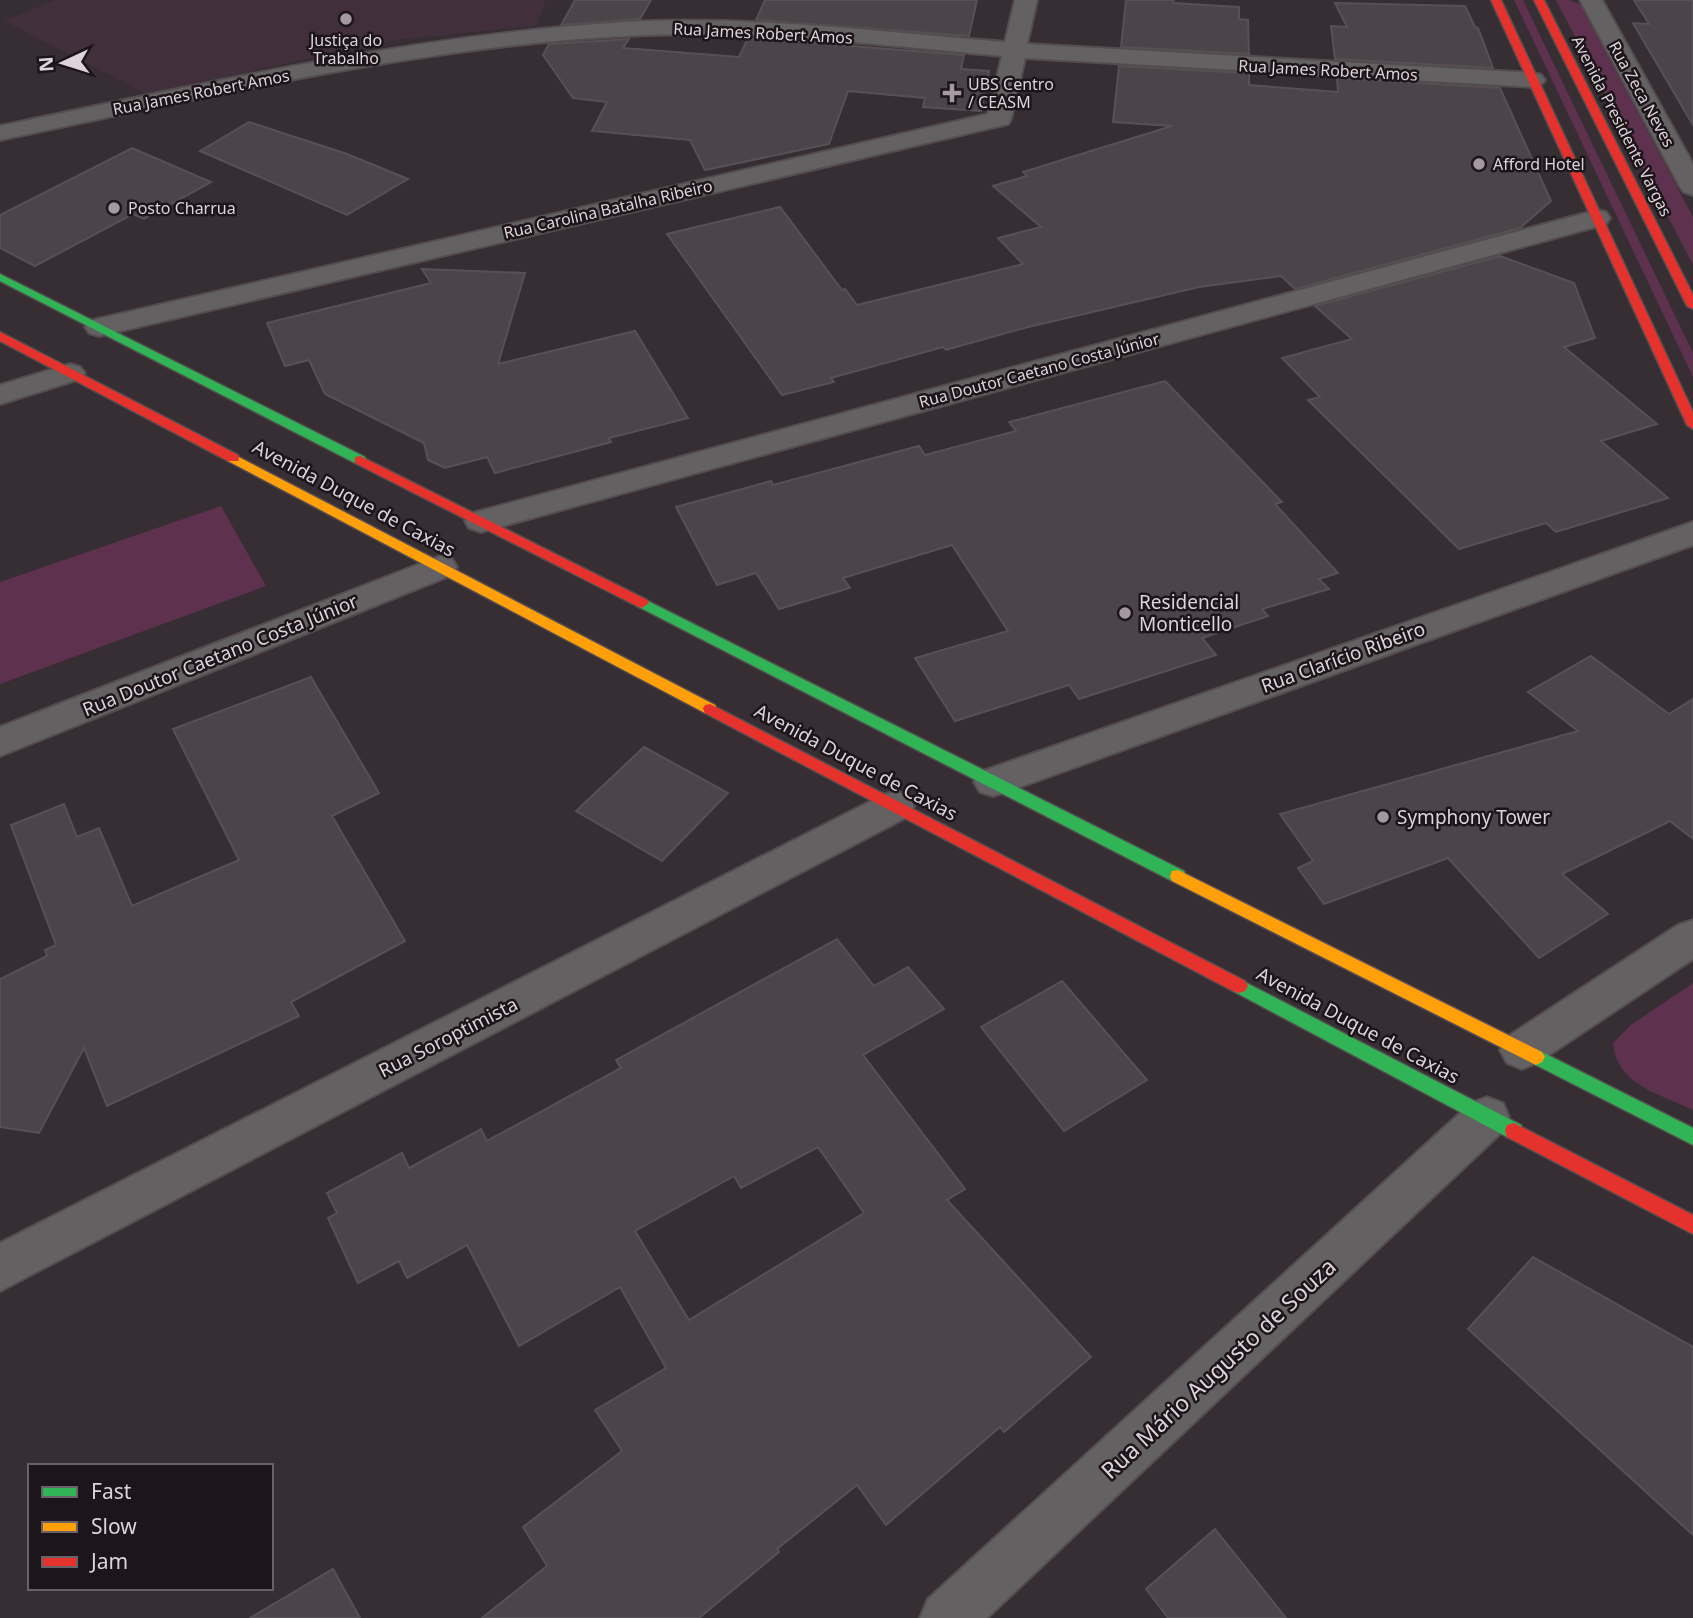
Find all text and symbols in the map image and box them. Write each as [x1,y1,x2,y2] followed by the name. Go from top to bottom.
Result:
[338,11,354,27] marker: Justiça do Trabalho
[673,17,853,49] street label: Rua James Robert Amos
[28,28,98,98] north arrow
[308,29,382,69] place label: Justiça do Trabalho
[1567,32,1677,220] street label: Avenida Presidente Vargas
[1604,37,1680,151] street label: Rua Zeca Neves
[1238,54,1418,86] street label: Rua James Robert Amos
[33,56,60,73] text: N
[111,64,291,120] street label: Rua James Robert Amos
[968,73,1054,113] place label: UBS Centro / CEASM
[942,83,962,103] marker: UBS Centro / CEASM
[1493,153,1585,175] place label: Afford Hotel
[1471,156,1487,172] marker: Afford Hotel
[501,174,715,244] street label: Rua Carolina Batalha Ribeiro
[128,197,236,219] place label: Posto Charrua
[106,200,122,216] marker: Posto Charrua
[916,327,1162,413] street label: Rua Doutor Caetano Costa Júnior
[248,434,460,562] street label: Avenida Duque de Caxias
[79,588,362,722] street label: Rua Doutor Caetano Costa Júnior
[1139,589,1239,637] place label: Residencial Monticello
[1117,605,1133,621] marker: Residencial Monticello
[1257,615,1429,699] street label: Rua Clarício Ribeiro
[750,698,962,826] street label: Avenida Duque de Caxias
[1397,804,1550,830] place label: Symphony Tower
[1375,809,1391,825] marker: Symphony Tower
[1252,961,1464,1089] street label: Avenida Duque de Caxias
[374,991,522,1083] street label: Rua Soroptimista
[1094,1250,1342,1486] street label: Rua Mário Augusto de Souza
[28,1464,273,1590] legend
[91,1477,132,1505] text: Fast
[91,1512,137,1540] text: Slow
[89,1547,128,1575] text: Jam

